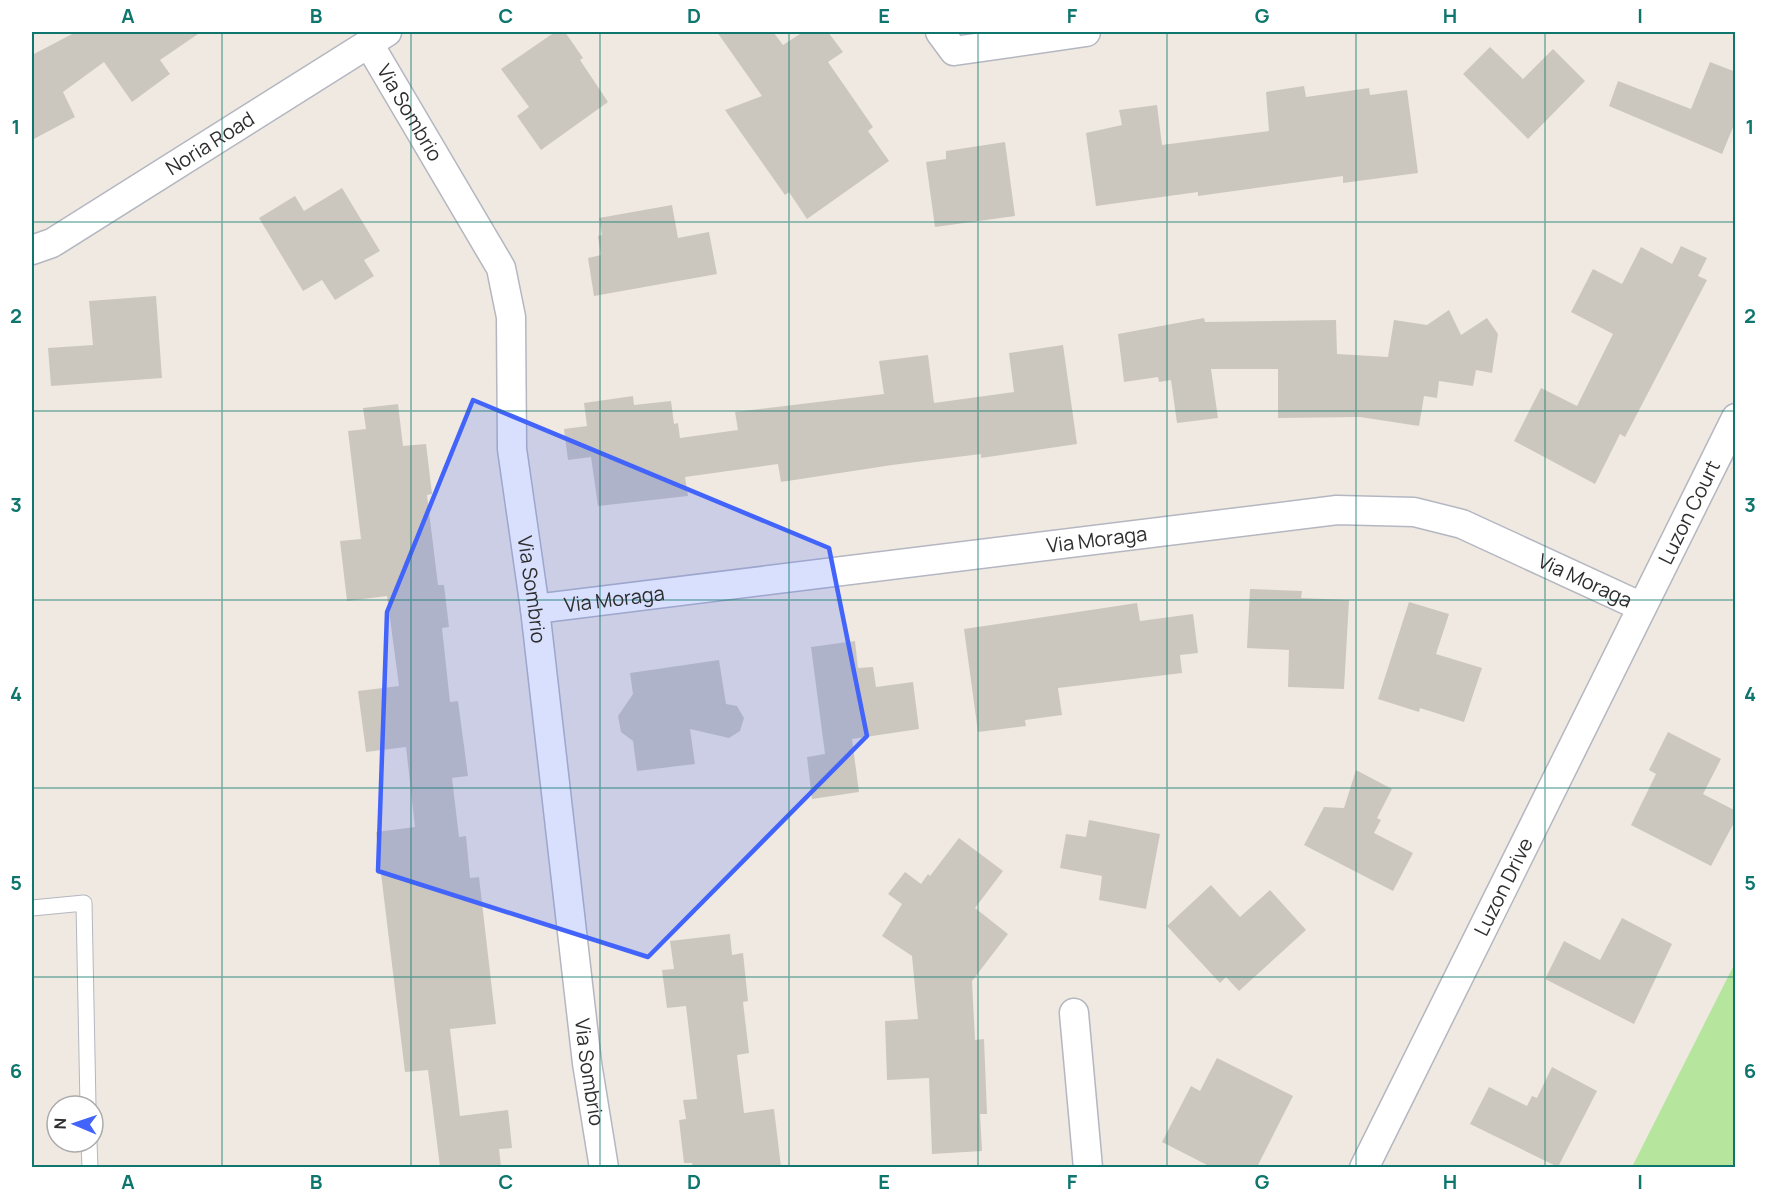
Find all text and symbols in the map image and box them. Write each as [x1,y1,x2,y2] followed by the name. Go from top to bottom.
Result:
[121,2,135,29] text: A
[310,2,323,29] text: B
[499,2,513,29] text: C
[687,2,701,29] text: D
[878,2,890,29] text: E
[1067,2,1078,29] text: F
[1255,2,1270,29] text: G
[1443,2,1457,29] text: H
[1637,2,1643,29] text: I
[371,59,449,166] street label: Via Sombrio
[160,105,259,181] street label: Noria Road
[12,113,20,140] text: 1
[1746,113,1754,140] text: 1
[10,302,22,329] text: 2
[1744,302,1756,329] text: 2
[1652,455,1726,569] street label: Luzon Court
[10,491,22,518] text: 3
[1744,491,1756,518] text: 3
[1045,520,1148,559] street label: Via Moraga
[512,534,553,645] street label: Via Sombrio
[1534,547,1637,614] street label: Via Moraga
[563,579,666,618] street label: Via Moraga
[10,680,22,707] text: 4
[1744,680,1756,707] text: 4
[1467,833,1539,940] street label: Luzon Drive
[10,869,22,896] text: 5
[1744,869,1756,896] text: 5
[569,1017,611,1128] street label: Via Sombrio
[10,1057,22,1084] text: 6
[1744,1057,1756,1084] text: 6
[45,1094,105,1154] north arrow
[49,1117,71,1130] text: N
[121,1168,135,1195] text: A
[310,1168,323,1195] text: B
[499,1168,513,1195] text: C
[687,1168,701,1195] text: D
[878,1168,890,1195] text: E
[1067,1168,1078,1195] text: F
[1255,1168,1270,1195] text: G
[1443,1168,1457,1195] text: H
[1637,1168,1643,1195] text: I

